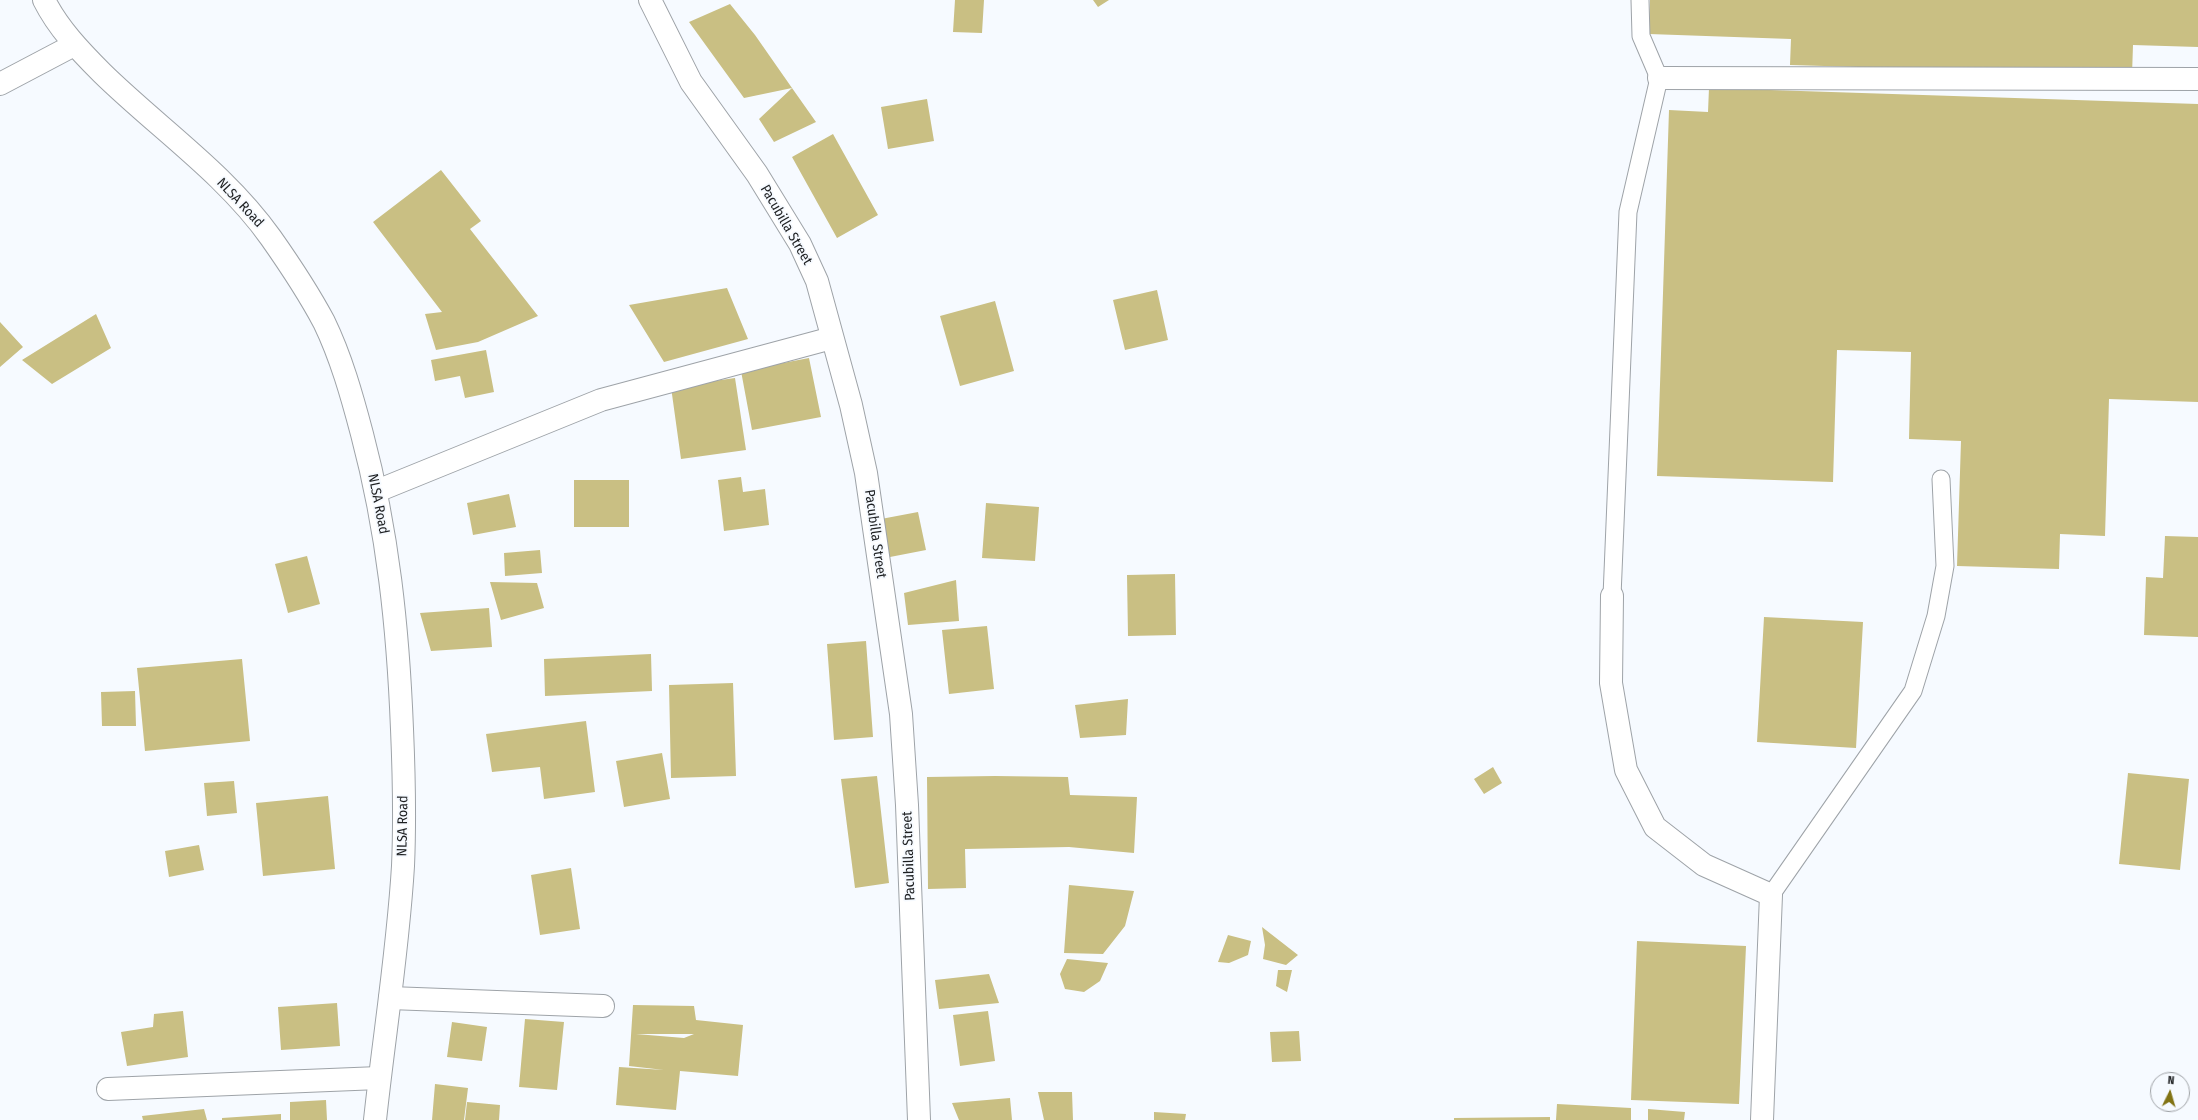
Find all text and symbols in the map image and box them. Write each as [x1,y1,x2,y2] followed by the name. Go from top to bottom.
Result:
[213,175,267,231] street label: NLSA Road
[756,182,816,268] street label: Pacubilla Street
[364,472,392,536] street label: NLSA Road
[860,489,890,579] street label: Pacubilla Street
[394,795,412,857] street label: NLSA Road
[899,811,919,901] street label: Pacubilla Street
[2150,1072,2190,1112] north arrow
[2167,1074,2175,1087] text: N

